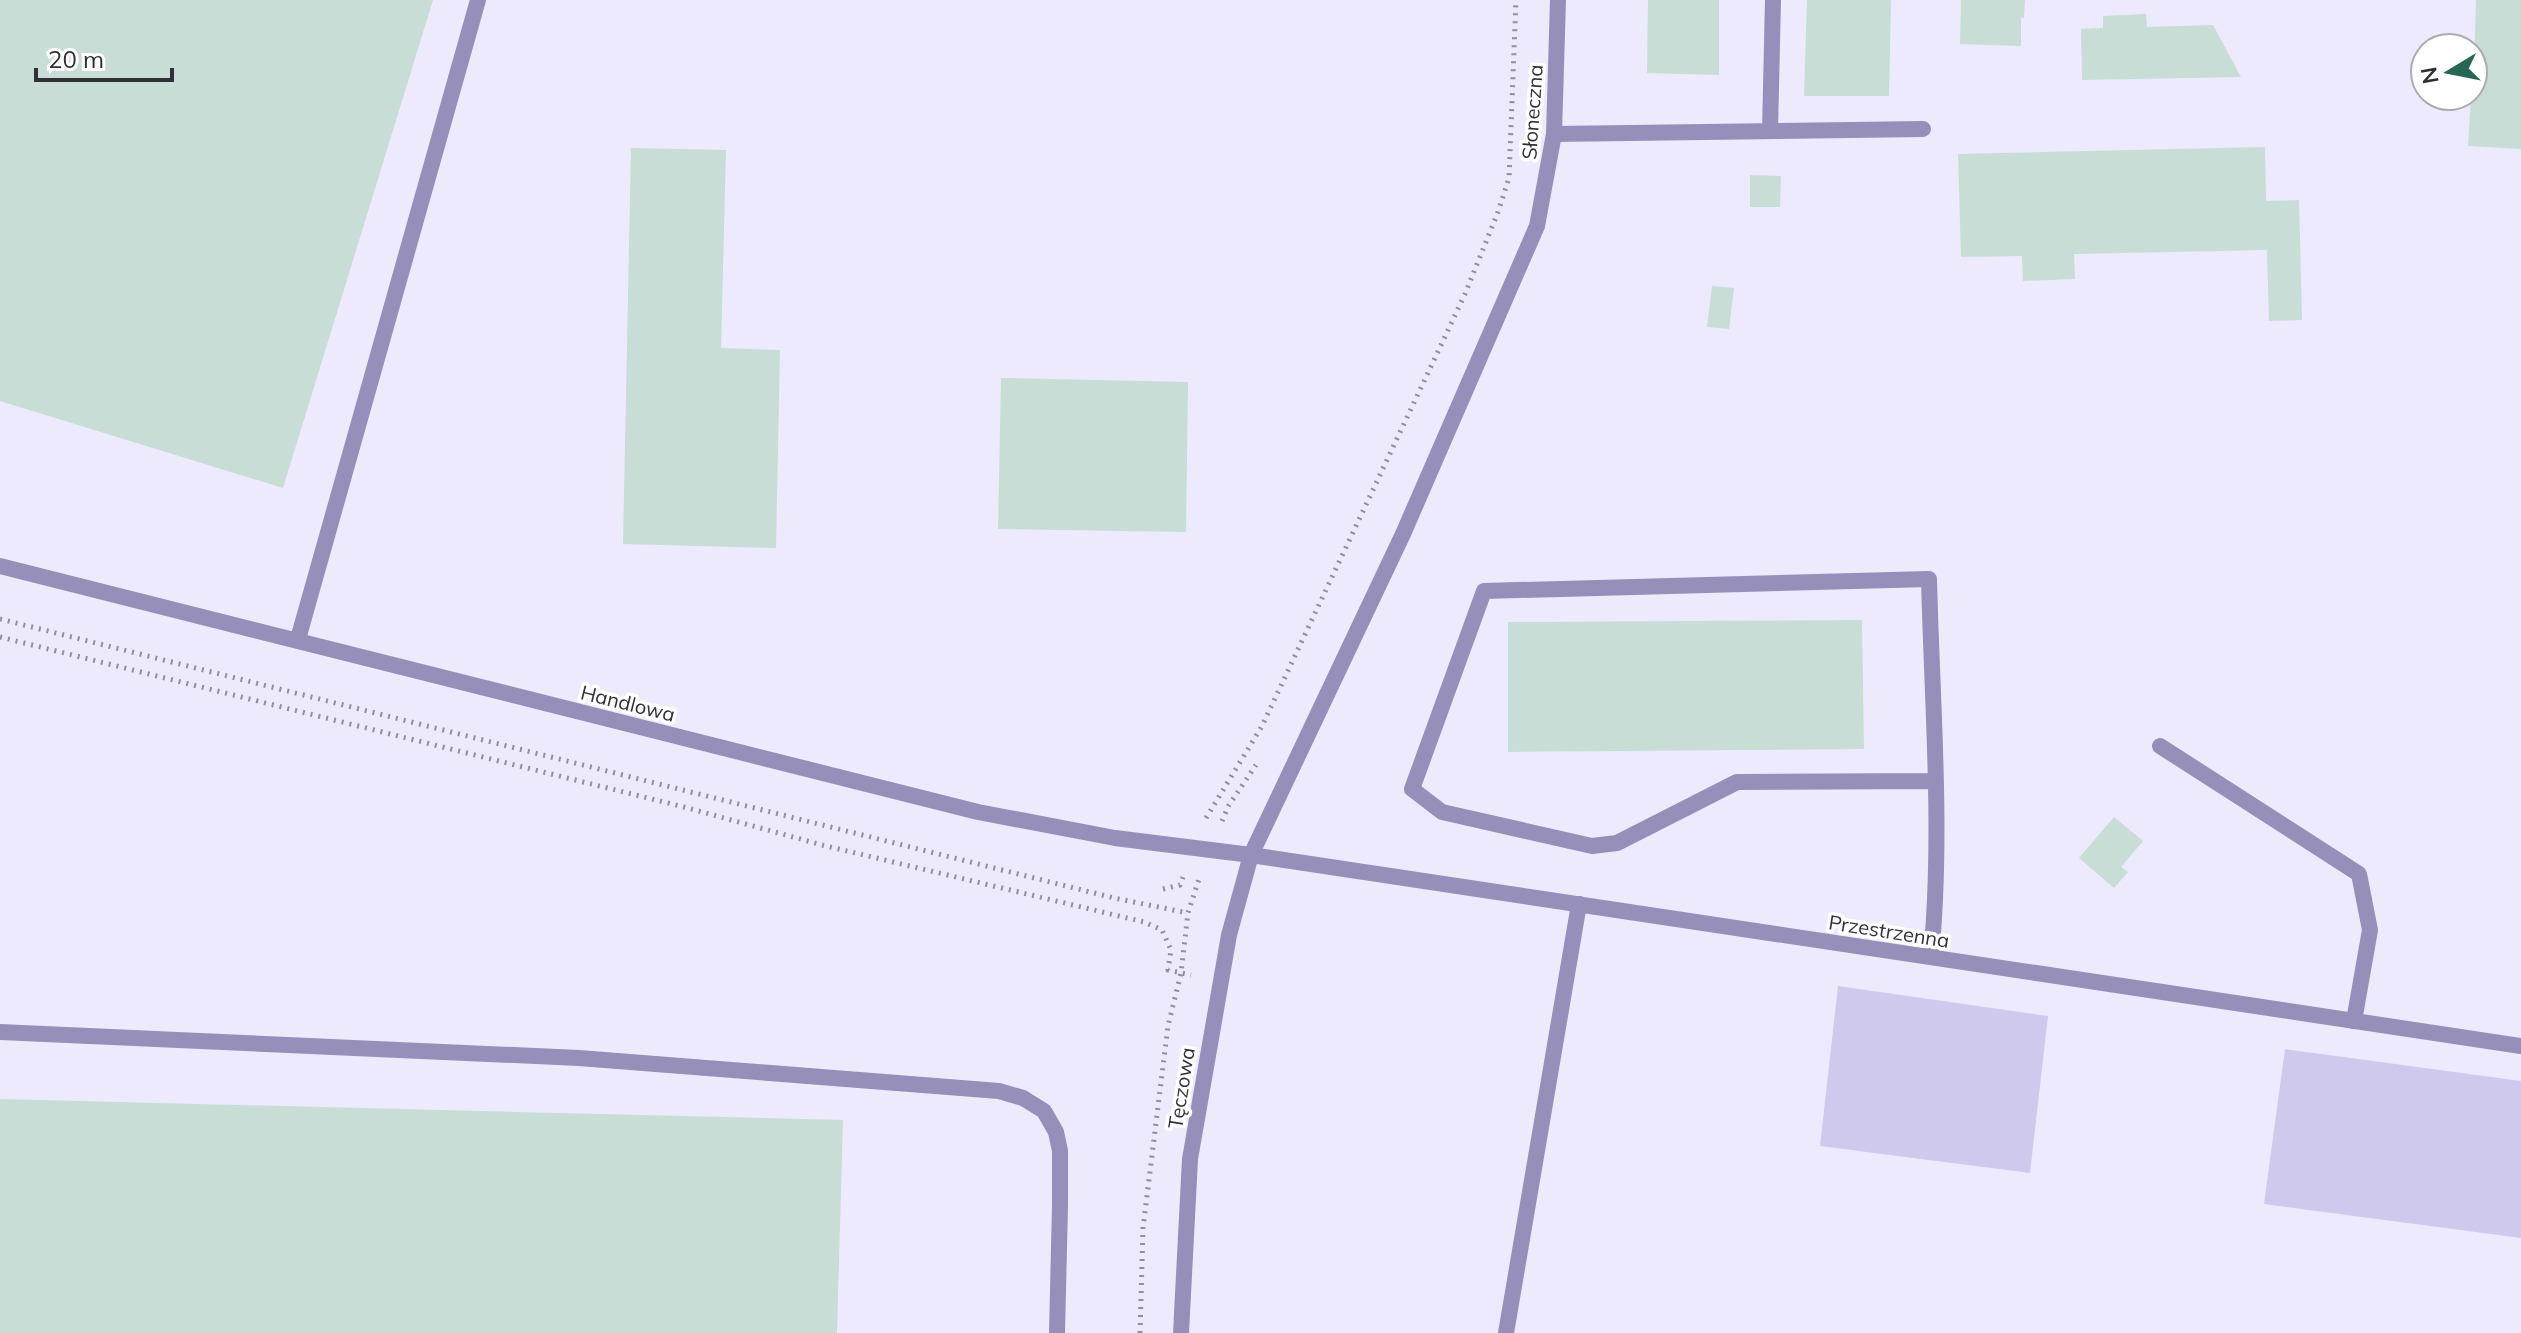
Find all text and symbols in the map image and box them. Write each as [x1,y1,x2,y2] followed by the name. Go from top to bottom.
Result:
[36,32,172,82] scale bar
[2409,32,2489,112] north arrow
[48,44,104,74] text: 20 m
[1516,64,1548,160] street label: Słoneczna
[2414,65,2445,86] text: N
[578,679,678,727] street label: Handlowa
[1827,909,1951,953] street label: Przestrzenna
[1162,1046,1200,1130] street label: Tęczowa

